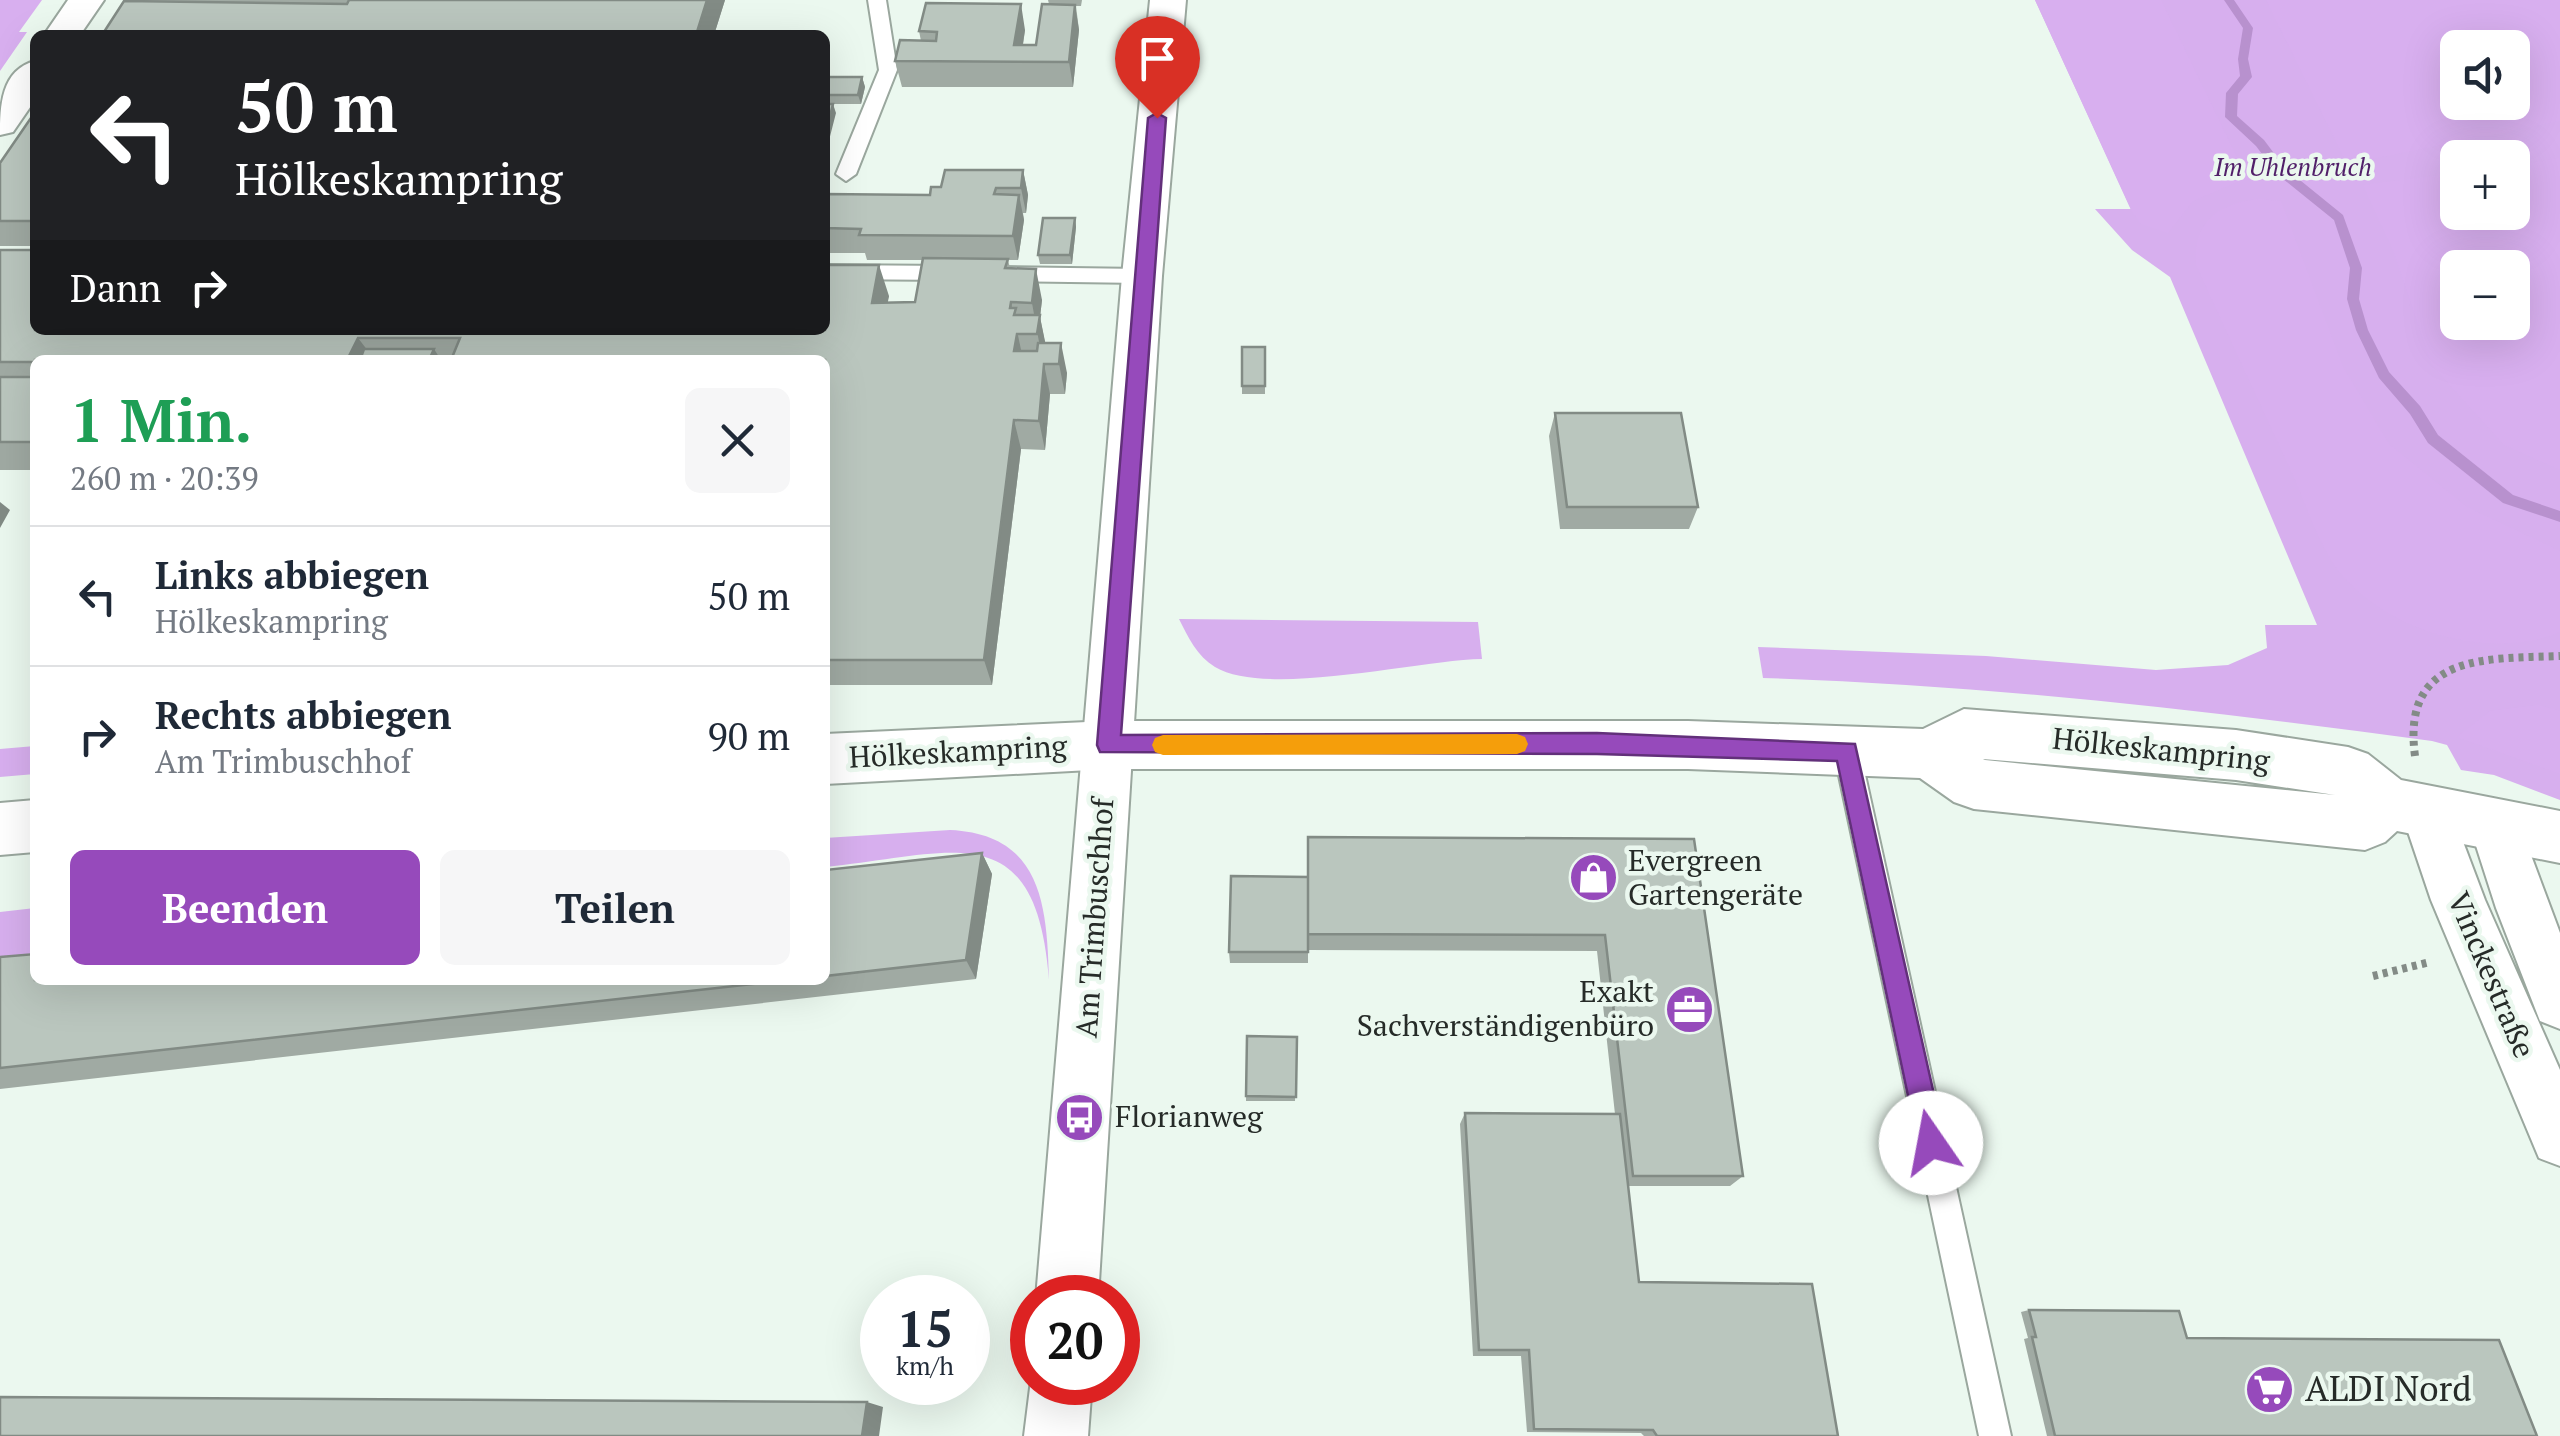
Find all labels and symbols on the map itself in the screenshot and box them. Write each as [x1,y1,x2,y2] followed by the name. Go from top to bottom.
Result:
[1115,16,1200,119] pin
[2213,150,2372,183] park label: Im Uhlenbruch
[2050,718,2273,780] street label: Hölkeskampring
[848,725,1069,777] street label: Hölkeskampring
[1066,795,1122,1039] street label: Am Trimbuschhof
[1628,840,1803,914] place label: Evergreen Gartengeräte
[1567,852,1619,904] shop icon: Evergreen Gartengeräte
[2439,886,2545,1064] street label: Vinckestraße
[1357,971,1654,1045] place label: Exakt Sachverständigenbüro
[1663,983,1715,1035] office icon: Exakt Sachverständigenbüro
[1054,1091,1106,1143] bus stop icon: Florianweg
[1879,1091,1983,1195] position arrow
[1115,1096,1264,1136] place label: Florianweg
[1010,1275,1140,1405] speed limit sign: 20
[2244,1363,2296,1415] supermarket icon: ALDI Nord
[2305,1365,2472,1411] place label: ALDI Nord

